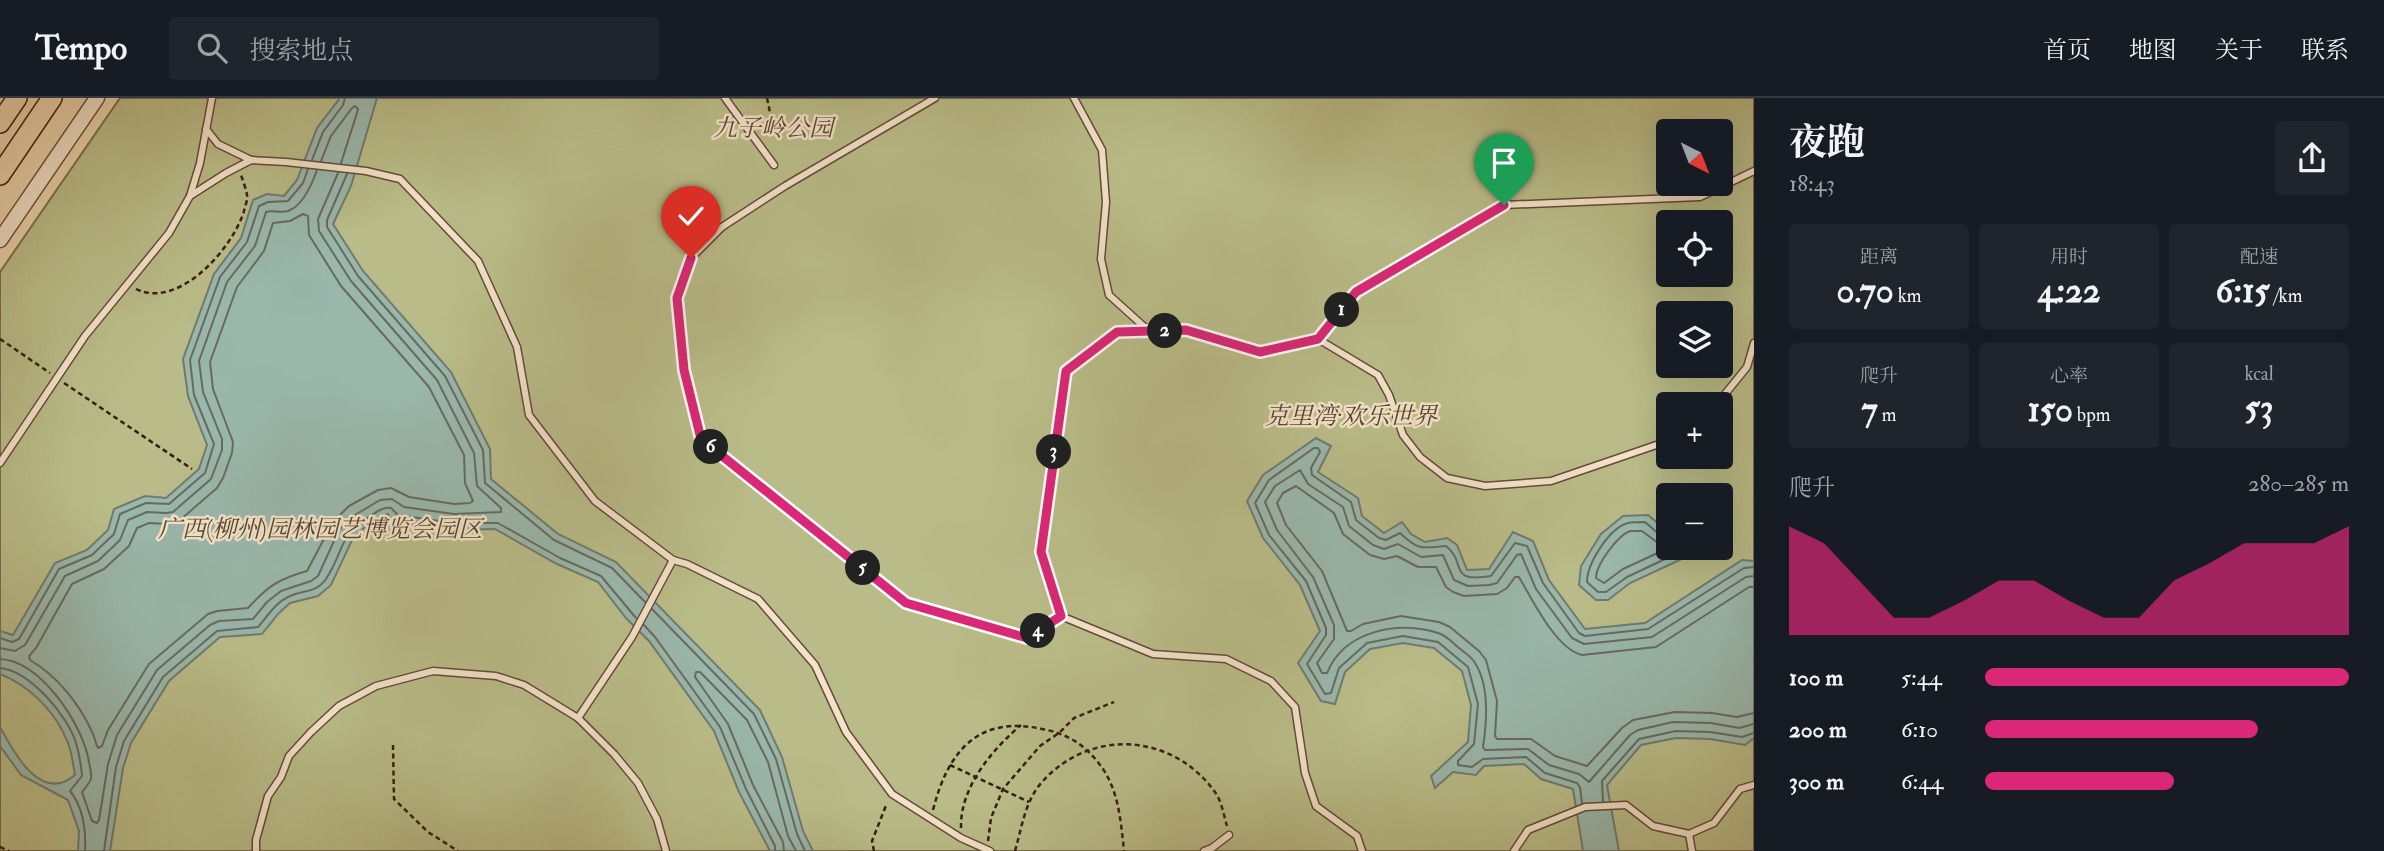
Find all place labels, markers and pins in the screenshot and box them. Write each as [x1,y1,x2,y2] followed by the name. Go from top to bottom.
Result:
[1474,133,1534,205] pin
[661,186,721,258] pin
[1324,292,1360,328] pin: 1
[1148,314,1182,348] pin: 2
[694,430,728,464] pin: 6
[1036,434,1072,470] pin: 3
[846,550,880,586] pin: 5
[1020,614,1056,648] pin: 4

